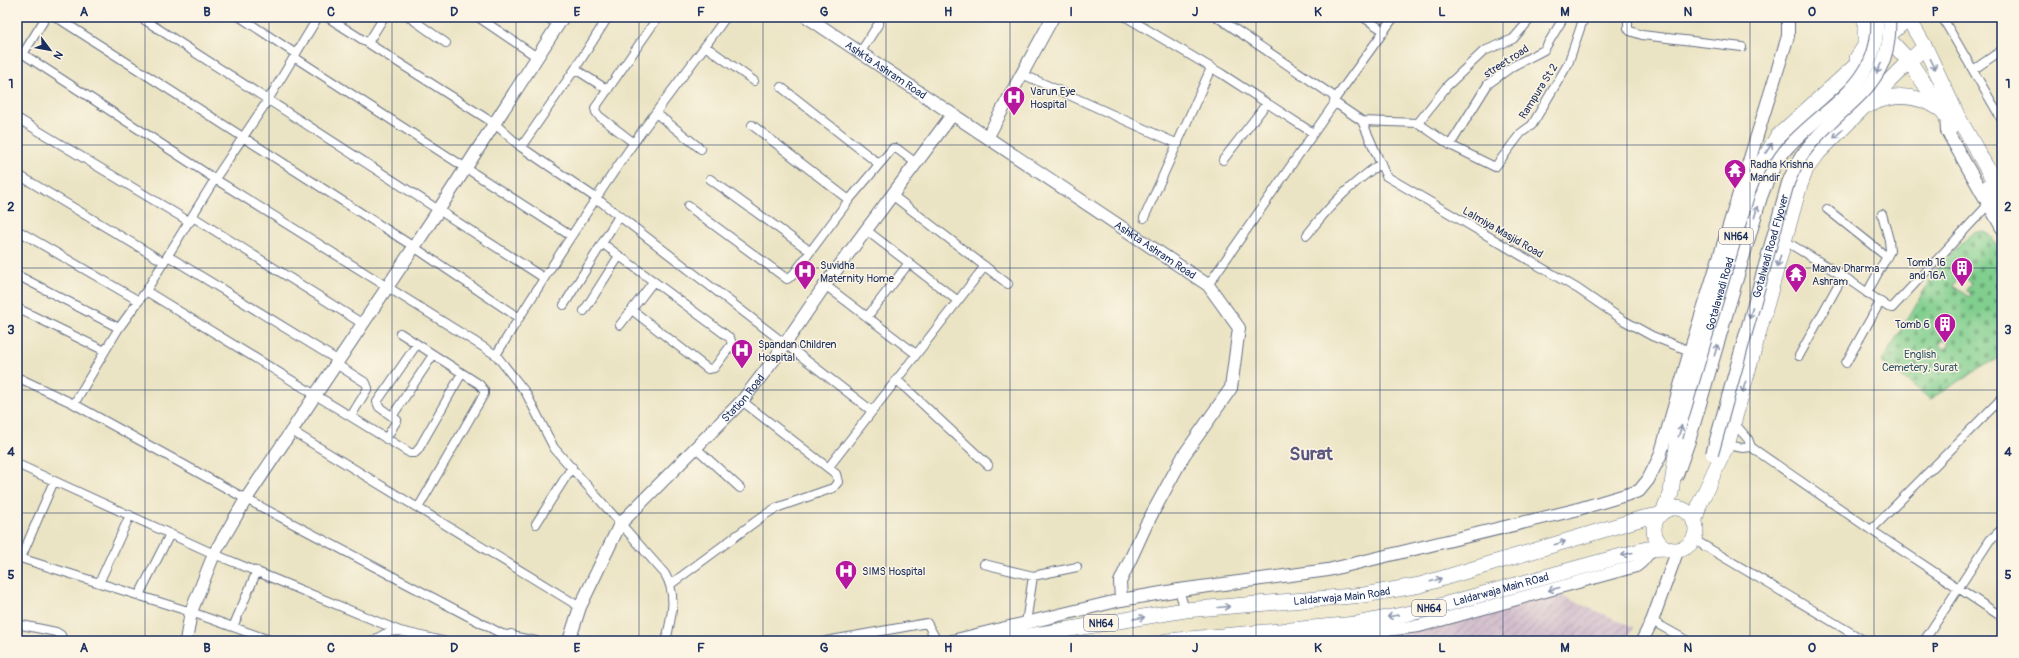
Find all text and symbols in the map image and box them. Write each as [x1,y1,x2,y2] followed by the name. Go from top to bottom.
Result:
[80,4,89,20] text: A
[203,4,211,20] text: B
[327,4,335,20] text: C
[450,4,458,20] text: D
[574,4,581,20] text: E
[697,4,705,20] text: F
[820,4,829,20] text: G
[944,4,952,20] text: H
[1069,4,1073,20] text: I
[1192,4,1198,20] text: J
[1314,4,1322,20] text: K
[1438,4,1446,20] text: L
[1560,4,1570,20] text: M
[1684,4,1693,20] text: N
[1808,4,1817,20] text: O
[1931,4,1939,20] text: P
[30,30,70,70] north arrow
[843,38,929,102] street label: Ashkta Ashram Road
[1481,42,1531,81] street label: street road
[50,48,66,62] text: N
[1930,58,1937,70] one-way arrow
[1516,61,1561,121] street label: Rampura St 2
[1875,62,1883,74] one-way arrow
[8,76,14,92] text: 1
[2005,76,2011,92] text: 1
[1001,84,1027,117] hospital icon: Varun Eye Hospital
[1030,85,1076,111] place label: Varun Eye Hospital
[1833,129,1843,138] one-way arrow
[1766,142,1774,154] one-way arrow
[1722,157,1748,190] temple icon: Radha Krishna Mandir
[1750,158,1813,184] place label: Radha Krishna Mandir
[1750,193,1792,299] street label: Gotalwadi Road Flyover
[7,199,15,215] text: 2
[2004,199,2012,215] text: 2
[1460,204,1545,261] street label: Lalmiya Masjid Road
[1753,205,1760,218] one-way arrow
[1112,218,1198,282] street label: Ashkta Ashram Road
[1719,228,1753,244] road number: NH64
[1775,255,1782,268] one-way arrow
[1949,255,1975,288] building icon: Tomb 16 and 16A
[1703,256,1737,332] street label: Gotalawadi Road
[1907,256,1946,282] place label: Tomb 16 and 16A
[792,258,818,291] hospital icon: Suvidha Maternity Home
[820,259,894,285] place label: Suvidha Maternity Home
[1783,261,1809,294] temple icon: Manav Dharma Ashram
[1812,262,1879,288] place label: Manav Dharma Ashram
[1747,307,1755,320] one-way arrow
[1932,311,1958,344] building icon: Tomb 6
[1895,318,1930,331] place label: Tomb 6
[7,322,15,338] text: 3
[2004,322,2012,338] text: 3
[729,337,755,370] hospital icon: Spandan Children Hospital
[758,338,837,364] place label: Spandan Children Hospital
[1713,344,1720,357] one-way arrow
[1882,348,1959,374] park label: English Cemetery, Surat
[719,372,767,425] street label: Station Road
[1740,380,1747,393] one-way arrow
[1677,425,1684,438] one-way arrow
[1289,442,1334,466] district label: Surat
[7,444,15,460] text: 4
[2004,444,2012,460] text: 4
[1554,539,1567,546] one-way arrow
[1621,551,1634,559] one-way arrow
[833,558,859,591] hospital icon: SIMS Hospital
[862,565,925,578] place label: SIMS Hospital
[7,567,15,583] text: 5
[2004,567,2012,583] text: 5
[1452,570,1550,609] street label: Laldarwaja Main ROad
[1429,576,1442,583] one-way arrow
[1293,584,1391,608] street label: Laldarwaja Main Road
[1548,585,1561,593] one-way arrow
[1412,600,1446,616] road number: NH64
[1217,603,1230,611] one-way arrow
[1387,613,1400,621] one-way arrow
[1132,614,1145,622] one-way arrow
[1084,615,1118,631] road number: NH64
[80,640,89,656] text: A
[203,640,211,656] text: B
[327,640,335,656] text: C
[450,640,458,656] text: D
[574,640,581,656] text: E
[697,640,705,656] text: F
[820,640,829,656] text: G
[944,640,952,656] text: H
[1069,640,1073,656] text: I
[1192,640,1198,656] text: J
[1314,640,1322,656] text: K
[1438,640,1446,656] text: L
[1560,640,1570,656] text: M
[1684,640,1693,656] text: N
[1808,640,1817,656] text: O
[1931,640,1939,656] text: P

